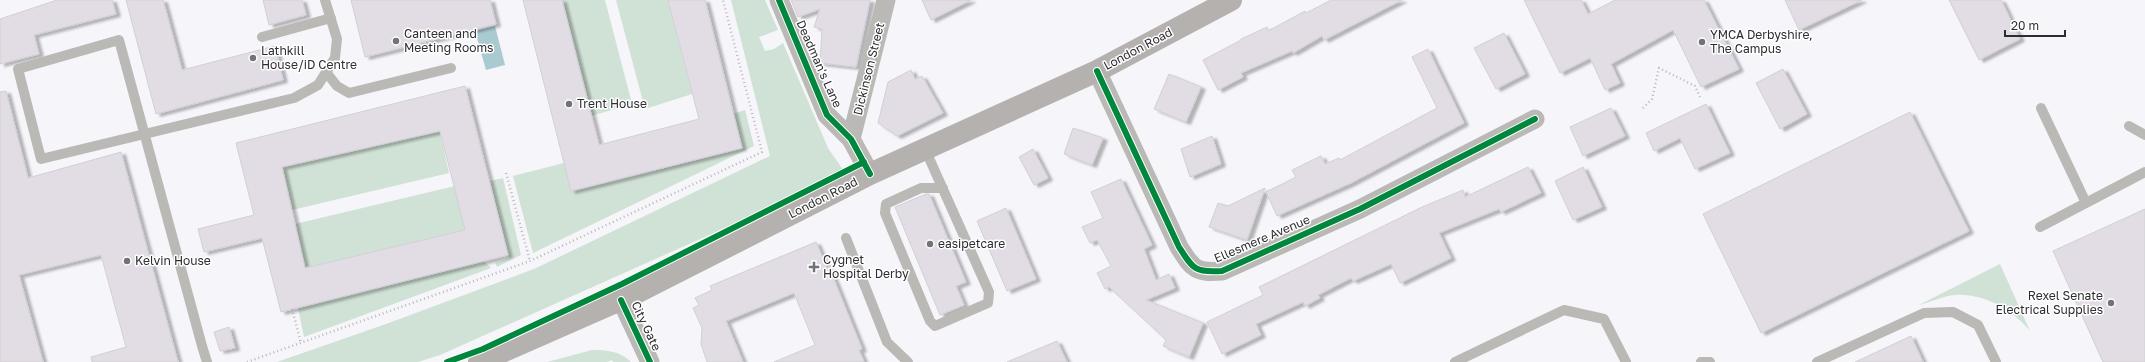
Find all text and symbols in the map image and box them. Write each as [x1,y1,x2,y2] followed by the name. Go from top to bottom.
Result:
[2005,12,2065,38] scale bar
[793,18,845,110] street label: Deadman's Lane
[2011,18,2039,33] text: 20 m
[850,21,887,117] street label: Dickinson Street
[1101,24,1175,73] street label: London Road
[404,26,493,55] place label: Canteen and Meeting Rooms
[1710,27,1813,56] place label: YMCA Derbyshire, The Campus
[391,36,401,46] marker: Canteen and Meeting Rooms
[1697,37,1707,47] marker: YMCA Derbyshire, The Campus
[261,43,357,72] place label: Lathkill House/iD Centre
[248,53,258,63] marker: Lathkill House/iD Centre
[577,96,647,111] place label: Trent House
[564,99,574,109] marker: Trent House
[786,174,860,221] street label: London Road
[1212,212,1312,266] street label: Ellesmere Avenue
[938,236,1005,251] place label: easipetcare
[925,239,935,249] marker: easipetcare
[823,252,909,281] place label: Cygnet Hospital Derby
[135,253,211,268] place label: Kelvin House
[122,256,132,266] marker: Kelvin House
[808,261,820,273] marker: Cygnet Hospital Derby
[1996,288,2103,317] place label: Rexel Senate Electrical Supplies
[2106,298,2116,308] marker: Rexel Senate Electrical Supplies
[628,299,664,353] street label: City Gate

